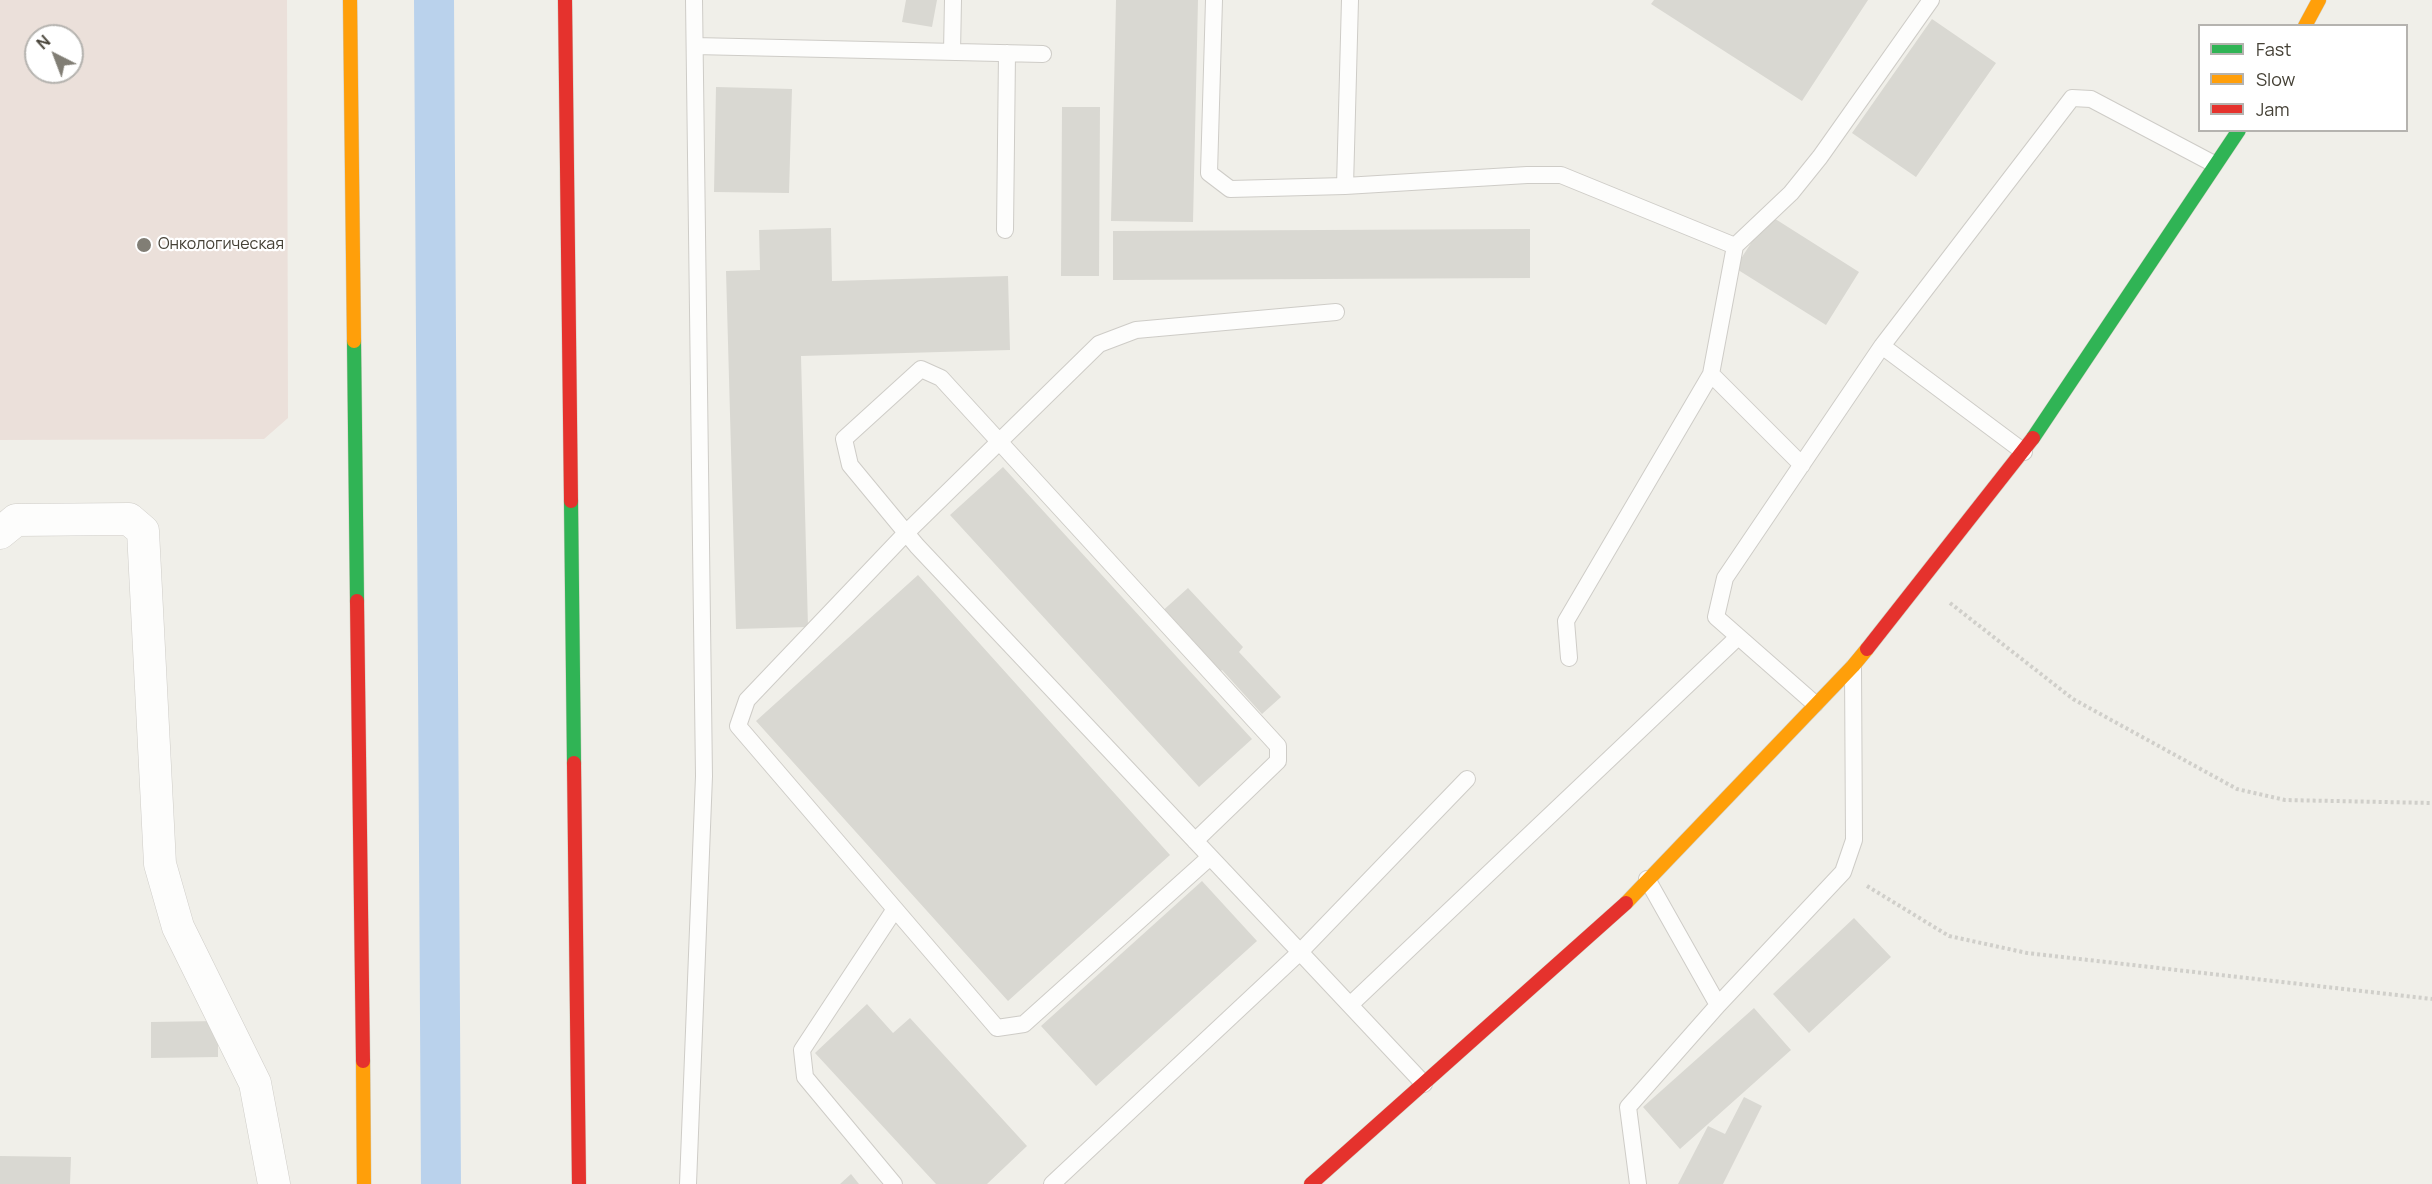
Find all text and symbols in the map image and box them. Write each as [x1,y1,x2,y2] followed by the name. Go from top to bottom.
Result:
[24,24,84,84] north arrow
[2198,24,2408,132] legend
[32,30,55,54] text: N
[2256,37,2291,61] text: Fast
[2256,67,2295,91] text: Slow
[2256,97,2290,121] text: Jam
[158,235,284,255] place label: Онкологическая
[135,236,153,254] marker: Онкологическая

